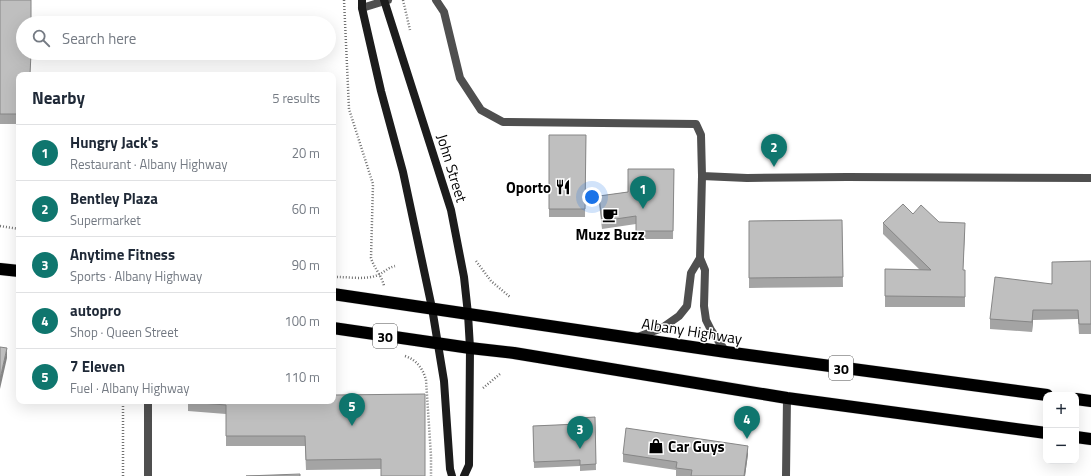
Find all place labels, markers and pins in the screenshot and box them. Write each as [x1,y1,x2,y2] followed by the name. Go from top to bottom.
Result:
[761,134,787,167] pin: 2
[506,176,551,199] place label: Oporto
[630,176,656,209] pin: 1
[554,178,572,196] restaurant icon: Oporto
[601,206,619,224] cafe icon: Muzz Buzz
[575,223,645,246] place label: Muzz Buzz
[339,393,365,426] pin: 5
[734,406,760,439] pin: 4
[567,416,593,449] pin: 3
[668,435,725,458] place label: Car Guys
[647,437,665,455] shop icon: Car Guys

